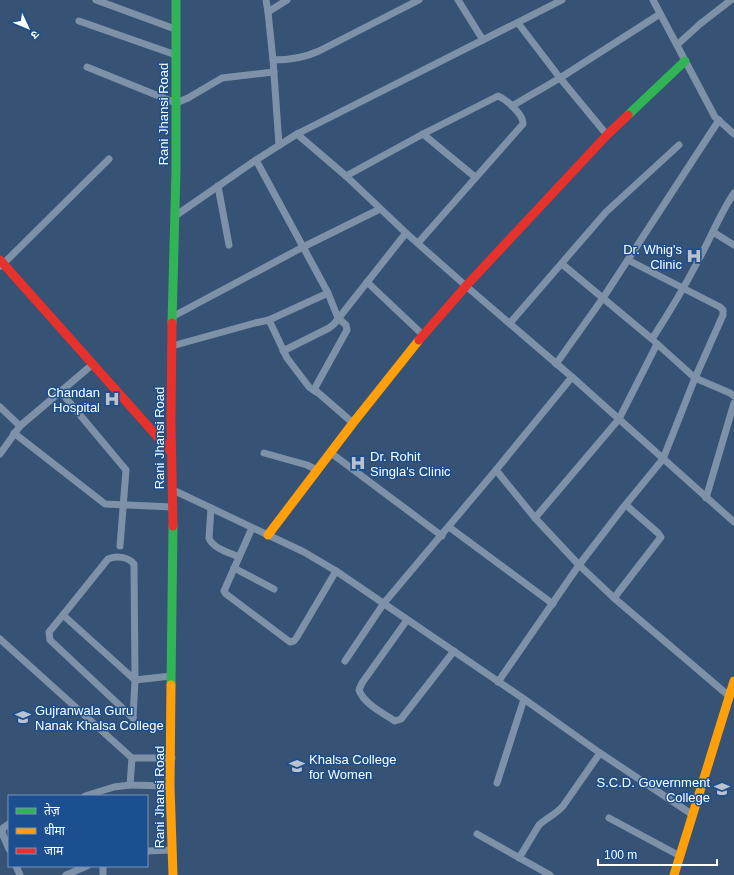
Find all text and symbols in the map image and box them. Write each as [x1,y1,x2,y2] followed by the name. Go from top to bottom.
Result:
[8,8,48,48] north arrow
[28,28,42,42] text: उ
[156,63,171,165] street label: Rani Jhansi Road
[623,242,682,272] place label: Dr. Whig's Clinic
[685,247,703,265] hospital icon: Dr. Whig's Clinic
[47,385,100,415] place label: Chandan Hospital
[152,387,167,489] street label: Rani Jhansi Road
[103,390,121,408] hospital icon: Chandan Hospital
[370,449,451,479] place label: Dr. Rohit Singla's Clinic
[349,454,367,472] hospital icon: Dr. Rohit Singla's Clinic
[35,703,164,733] place label: Gujranwala Guru Nanak Khalsa College
[14,708,32,726] school or university icon: Gujranwala Guru Nanak Khalsa College
[152,746,167,848] street label: Rani Jhansi Road
[309,752,396,782] place label: Khalsa College for Women
[288,757,306,775] school or university icon: Khalsa College for Women
[597,775,710,805] place label: S.C.D. Government College
[713,780,731,798] school or university icon: S.C.D. Government College
[8,795,148,867] legend
[44,803,61,818] text: तेज़
[44,823,66,838] text: धीमा
[598,841,717,867] scale bar
[44,844,64,858] text: जाम
[604,848,637,862] text: 100 m

